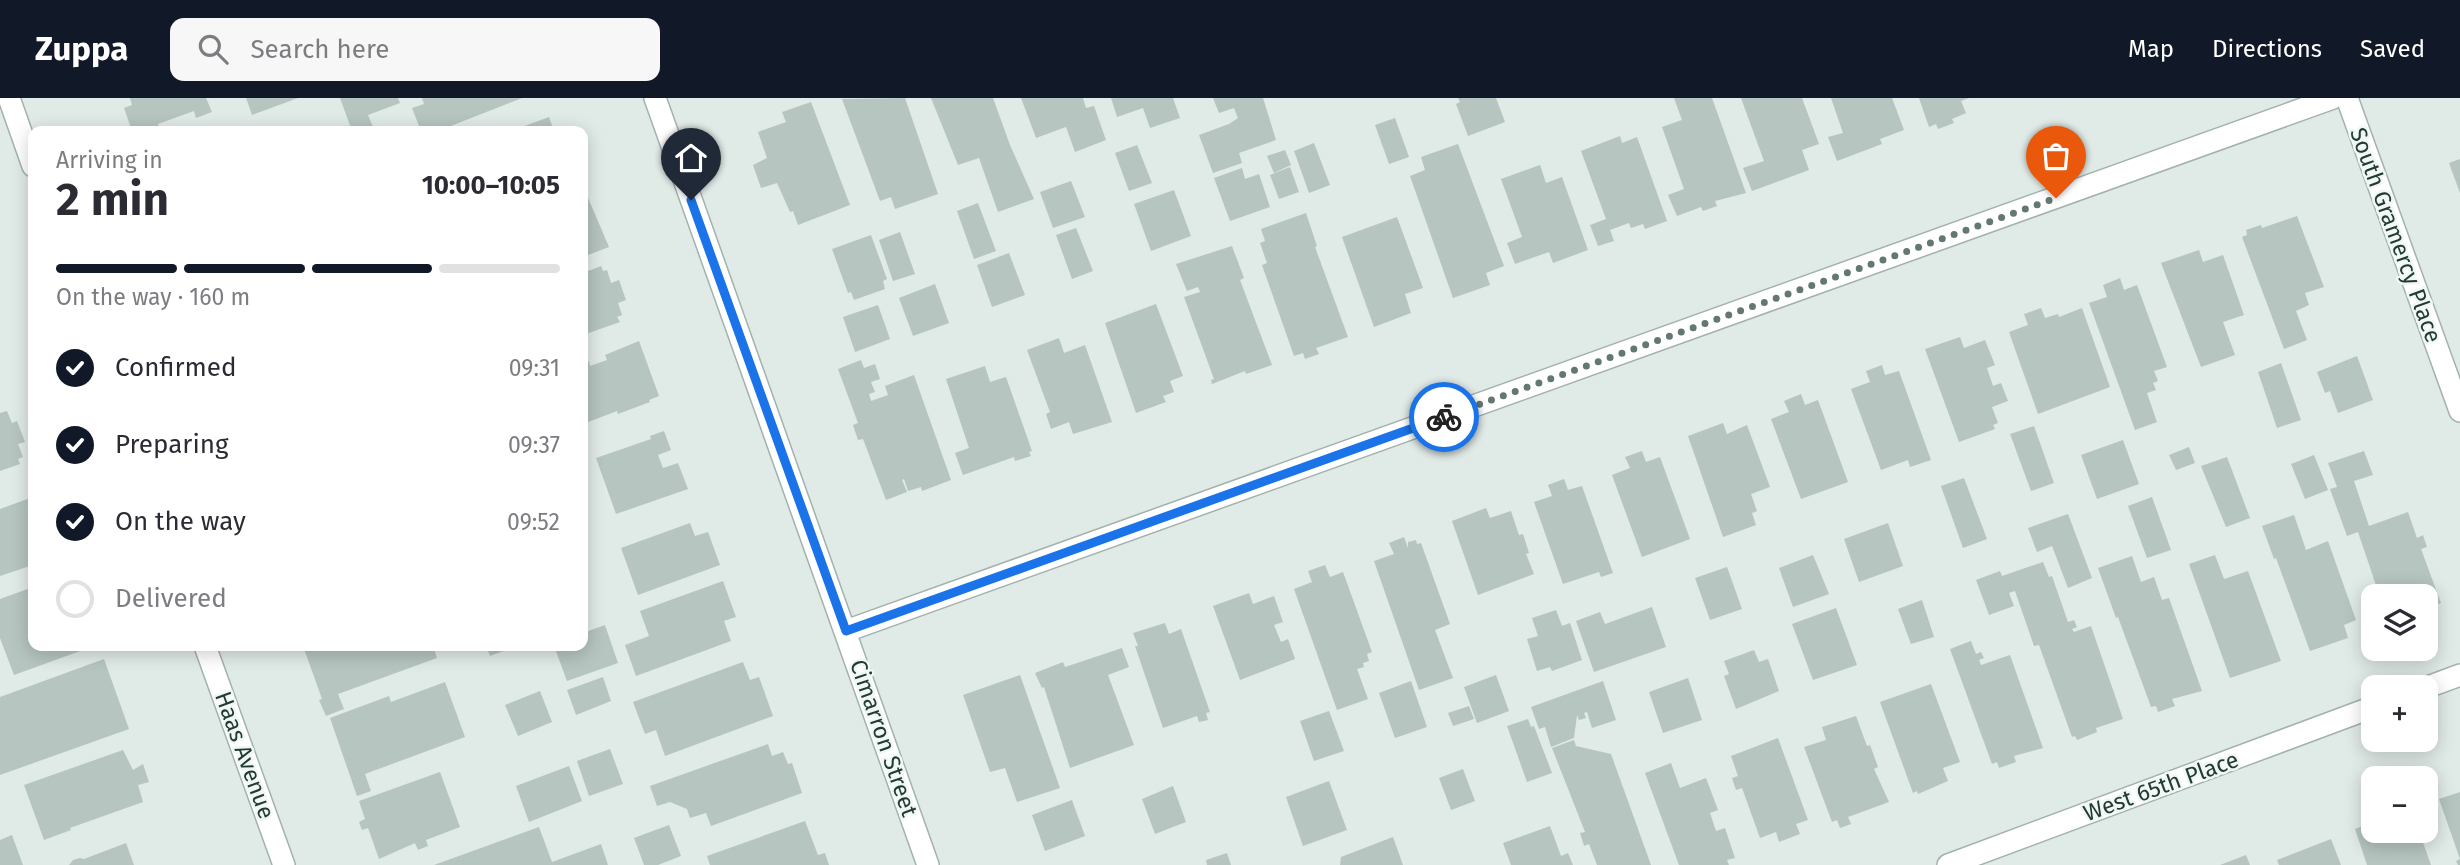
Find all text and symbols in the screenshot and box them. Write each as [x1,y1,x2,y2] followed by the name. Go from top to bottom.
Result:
[170,18,660,81] search box
[35,29,128,69] text: Zuppa
[194,30,232,68] icon: search
[250,34,389,65] text: Search here
[2128,35,2174,63] text: Map
[2212,35,2322,63] text: Directions
[2360,35,2425,63] text: Saved
[2344,124,2448,346] street label: South Gramercy Place
[2026,126,2086,198] pin
[661,128,721,200] pin
[2037,137,2075,175] icon: bag
[672,139,710,177] icon: home
[56,146,163,174] text: Arriving in
[422,170,560,201] text: 10:00–10:05
[56,172,169,227] text: 2 min
[56,283,250,311] text: On the way · 160 m
[56,349,94,387] icon: check
[115,352,236,383] text: Confirmed
[509,354,560,382] text: 09:31
[1409,382,1479,452] courier
[1425,398,1463,436] icon: bike
[56,426,94,464] icon: check
[115,429,228,460] text: Preparing
[508,431,560,459] text: 09:37
[56,503,94,541] icon: check
[115,506,246,537] text: On the way
[507,508,560,536] text: 09:52
[115,583,227,614] text: Delivered
[2361,584,2438,843] map controls
[2361,584,2438,661] button: layers
[844,656,924,821] street label: Cimarron Street
[2361,675,2438,752] button: +
[209,687,281,823] street label: Haas Avenue
[2080,745,2242,827] street label: West 65th Place
[2361,766,2438,843] button: −

